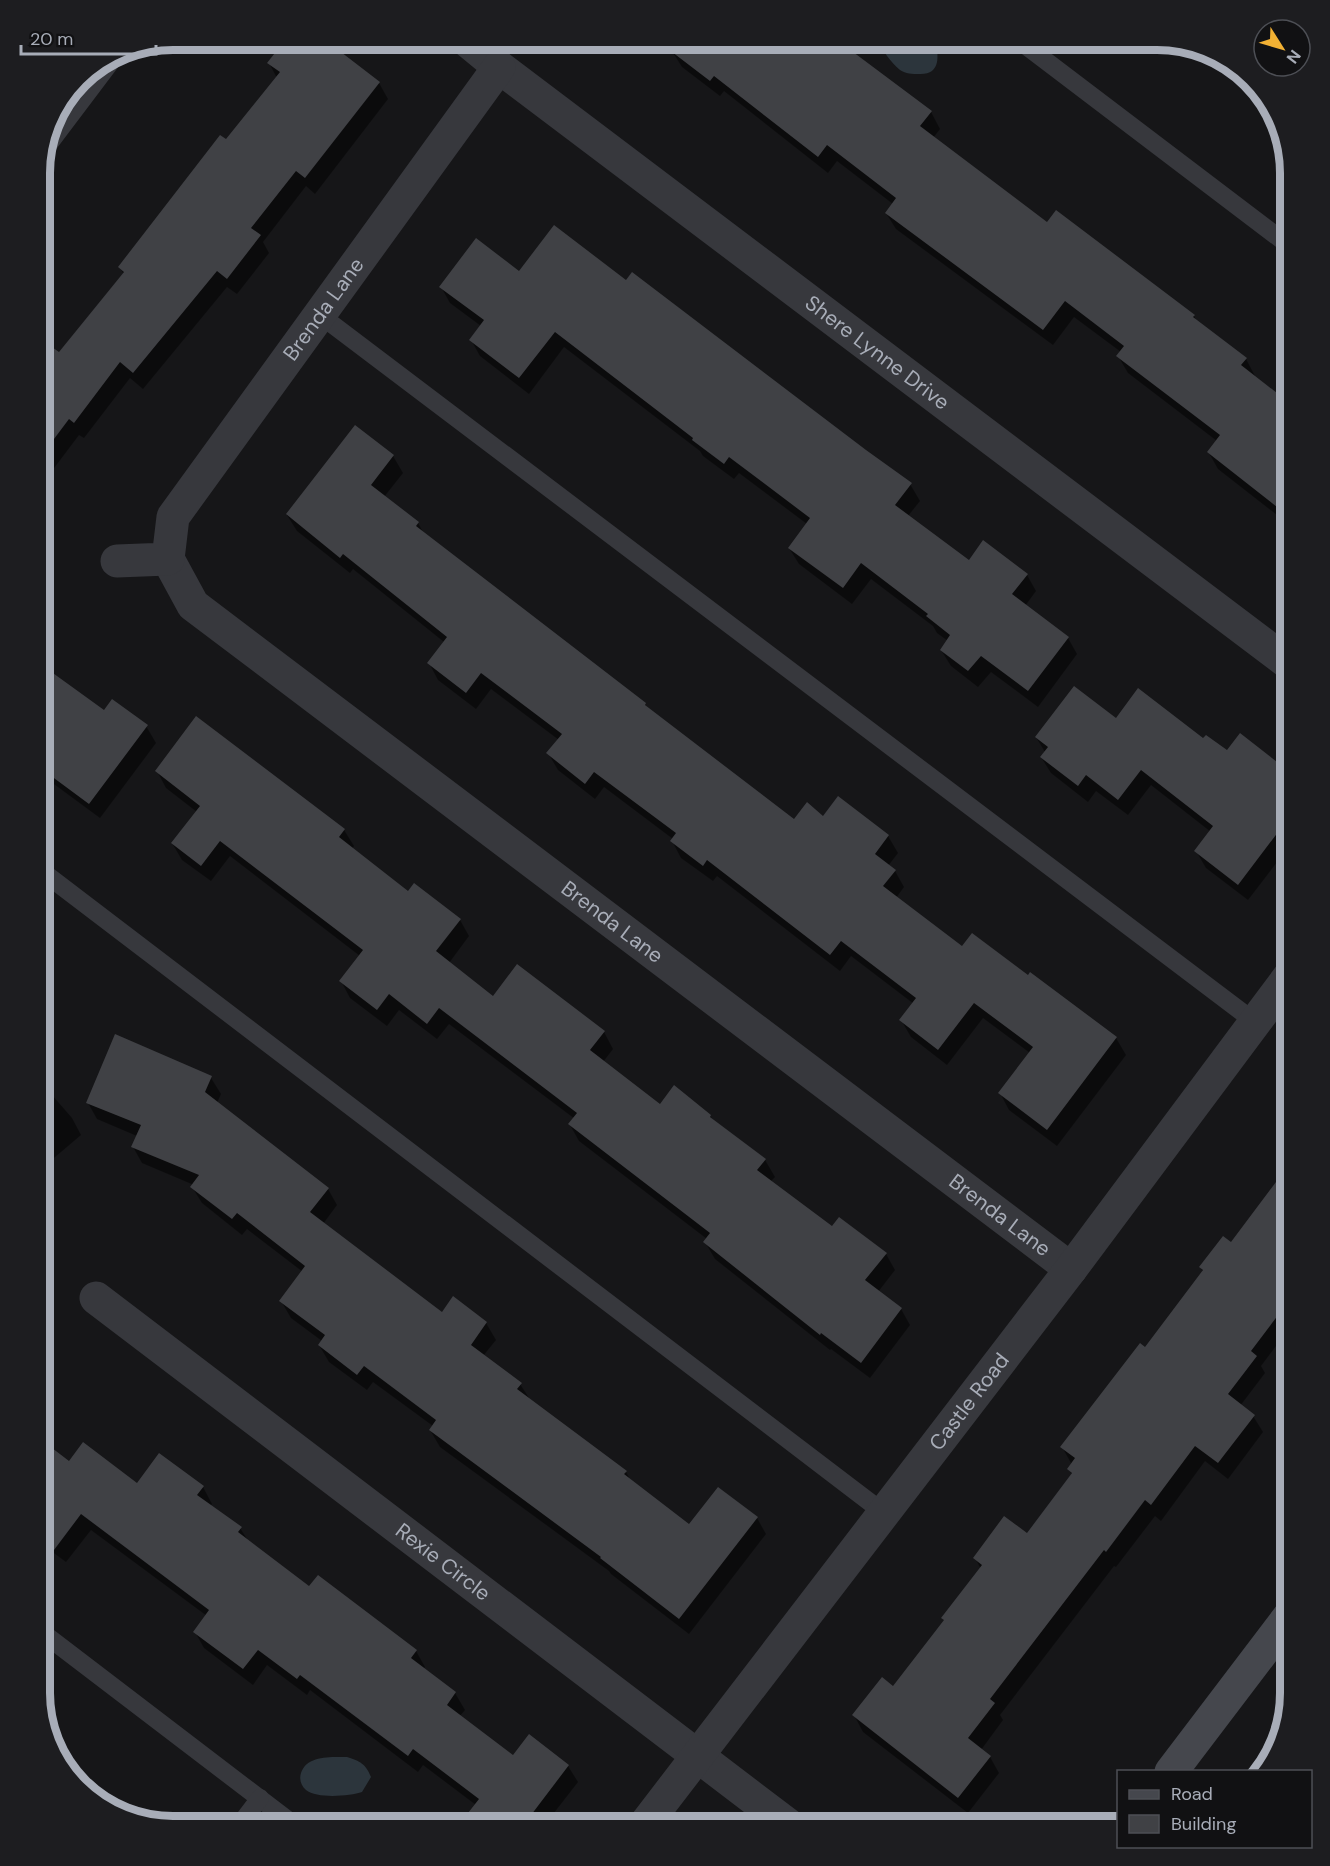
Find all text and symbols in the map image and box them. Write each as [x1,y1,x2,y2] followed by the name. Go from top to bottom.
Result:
[21,18,156,56] scale bar
[1252,18,1312,78] north arrow
[30,27,73,51] text: 20 m
[1282,46,1305,68] text: N
[277,252,370,366] street label: Brenda Lane
[799,289,955,416] street label: Shere Lynne Drive
[556,874,669,970] street label: Brenda Lane
[943,1168,1057,1263] street label: Brenda Lane
[923,1347,1016,1456] street label: Castle Road
[390,1517,496,1607] street label: Rexie Circle
[1117,1770,1312,1848] legend
[1171,1782,1213,1806] text: Road
[1171,1812,1236,1836] text: Building

